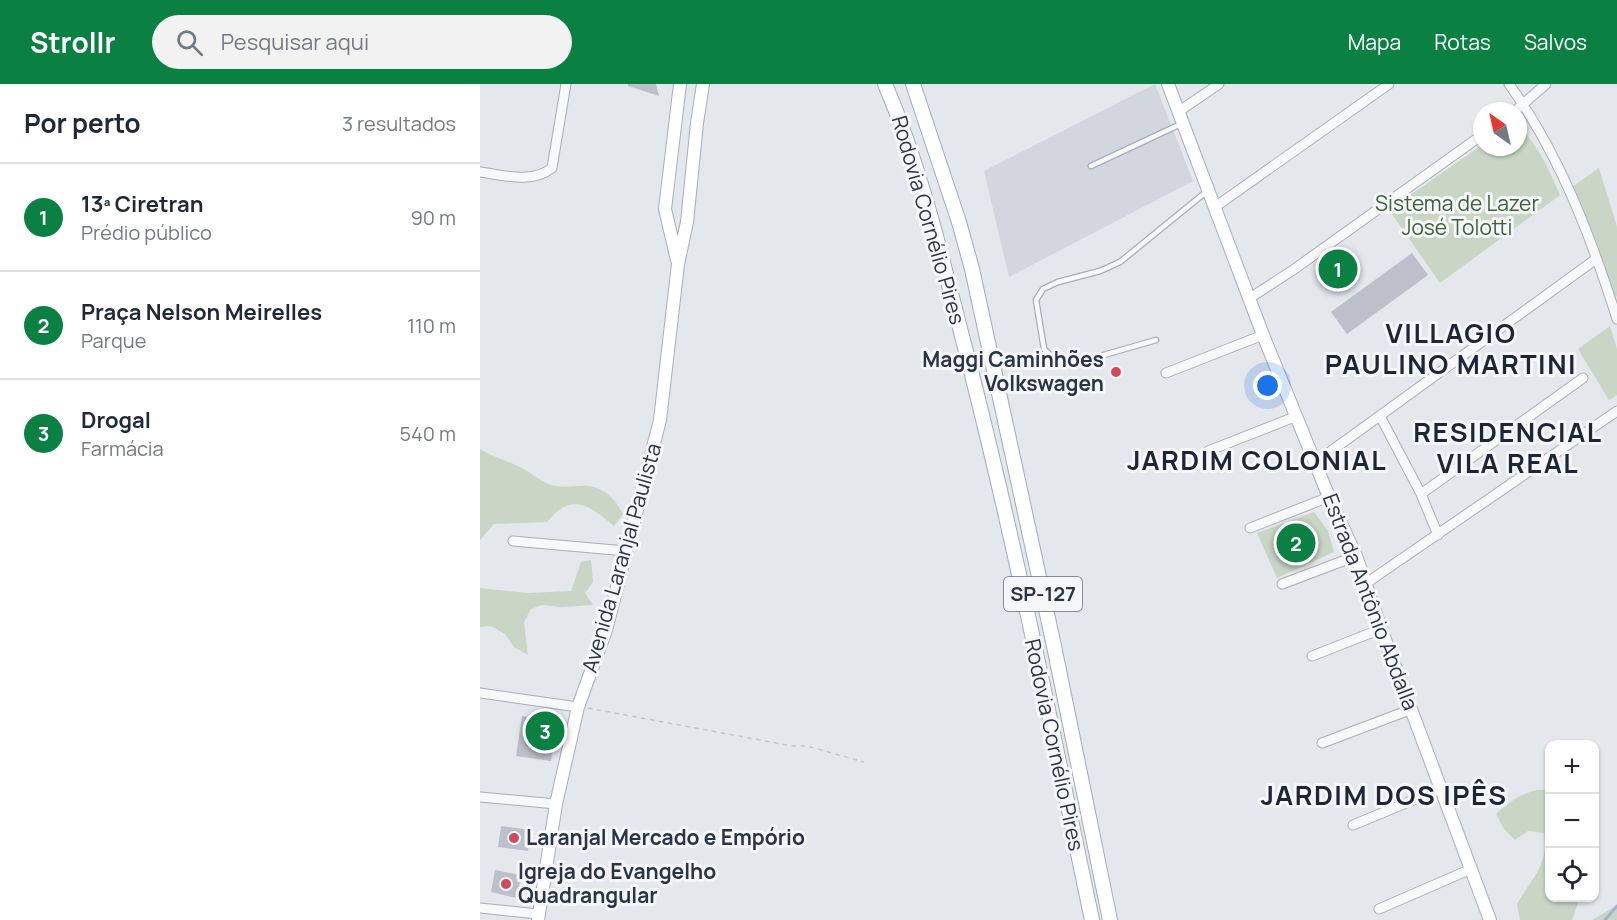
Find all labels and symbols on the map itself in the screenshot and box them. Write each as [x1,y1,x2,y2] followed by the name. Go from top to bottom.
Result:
[1473,102,1527,156] north arrow
[886,112,972,327] street label: Rodovia Cornélio Pires
[1375,189,1539,241] park label: Sistema de Lazer José Tolotti
[1318,246,1358,291] pin: 1
[1325,314,1577,382] district label: VILLAGIO PAULINO MARTINI
[922,345,1104,397] place label: Maggi Caminhões Volkswagen
[1109,365,1123,379] marker: Maggi Caminhões Volkswagen
[1253,371,1282,400] your location
[1413,413,1603,481] district label: RESIDENCIAL VILA REAL
[575,440,667,676] street label: Avenida Laranjal Paulista
[1127,441,1387,478] district label: JARDIM COLONIAL
[1317,489,1425,714] street label: Estrada Antônio Abdalla
[1276,520,1316,566] pin: 2
[1004,577,1082,611] road number: SP-127
[1019,636,1091,853] street label: Rodovia Cornélio Pires
[526,708,564,754] pin: 3
[1261,776,1507,813] district label: JARDIM DOS IPÊS
[526,823,805,851] place label: Laranjal Mercado e Empório
[507,831,521,845] marker: Laranjal Mercado e Empório
[518,857,716,909] place label: Igreja do Evangelho Quadrangular
[499,877,513,891] marker: Igreja do Evangelho Quadrangular

